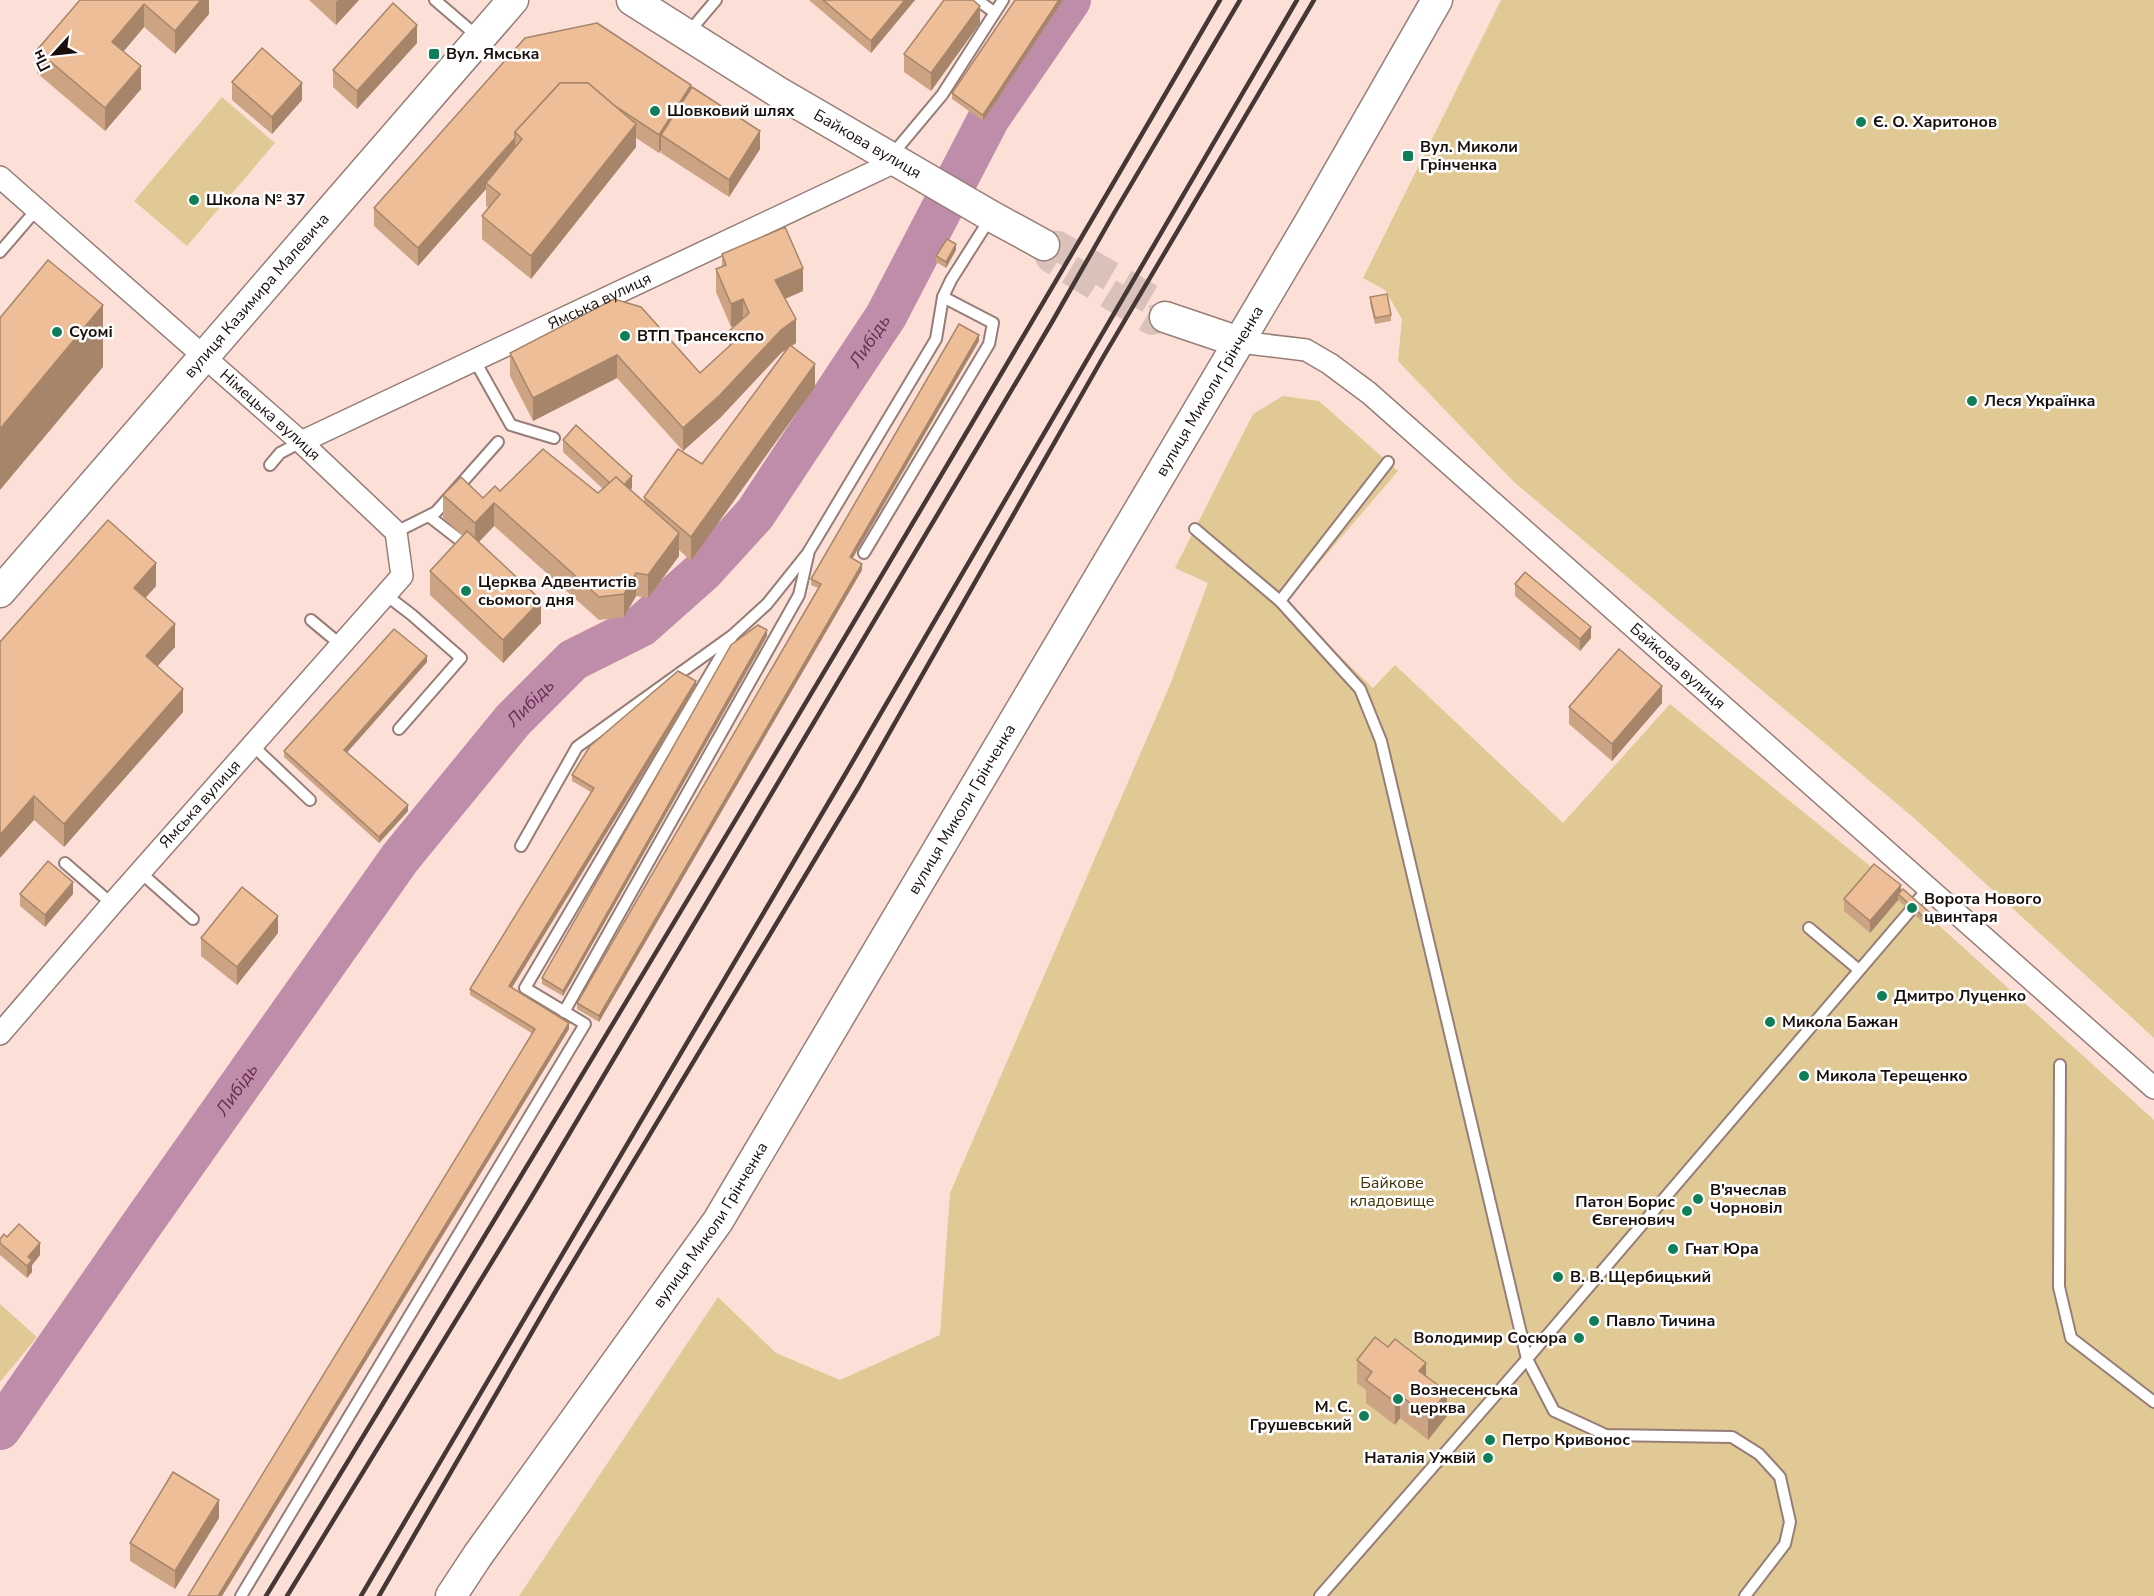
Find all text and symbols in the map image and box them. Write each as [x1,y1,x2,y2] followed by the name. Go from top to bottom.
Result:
[24,24,84,84] north arrow
[446,43,540,65] place label: Вул. Ямська
[27,46,56,75] text: Пн
[427,47,441,61] marker: Вул. Ямська
[667,100,795,122] place label: Шовковий шлях
[648,104,662,118] marker: Шовковий шлях
[810,104,925,184] street label: Байкова вулиця
[1873,111,1997,133] place label: Є. О. Харитонов
[1854,115,1868,129] marker: Є. О. Харитонов
[1420,136,1518,176] place label: Вул. Миколи Грінченка
[1401,149,1415,163] marker: Вул. Миколи Грінченка
[206,189,305,211] place label: Школа № 37
[187,193,201,207] marker: Школа № 37
[179,209,334,383] street label: вулиця Казимира Малевича
[544,267,655,335] street label: Ямська вулиця
[1151,302,1269,481] street label: вулиця Миколи Грінченка
[843,310,896,373] water label: Либідь
[69,321,113,343] place label: Суомі
[50,325,64,339] marker: Суомі
[637,325,764,347] place label: ВТП Трансекспо
[618,329,632,343] marker: ВТП Трансекспо
[215,364,325,466] street label: Німецька вулиця
[1984,390,2095,412] place label: Леся Українка
[1965,394,1979,408] marker: Леся Українка
[478,571,637,611] place label: Церква Адвентистів сьомого дня
[459,584,473,598] marker: Церква Адвентистів сьомого дня
[1625,618,1730,714] street label: Байкова вулиця
[500,673,560,733] water label: Либідь
[903,720,1021,899] street label: вулиця Миколи Грінченка
[154,755,246,853] street label: Ямська вулиця
[1924,888,2042,928] place label: Ворота Нового цвинтаря
[1905,901,1919,915] marker: Ворота Нового цвинтаря
[1894,985,2026,1007] place label: Дмитро Луценко
[1875,989,1889,1003] marker: Дмитро Луценко
[1782,1011,1898,1033] place label: Микола Бажан
[1763,1015,1777,1029] marker: Микола Бажан
[210,1059,264,1121] water label: Либідь
[1816,1065,1968,1087] place label: Микола Терещенко
[1797,1069,1811,1083] marker: Микола Терещенко
[648,1138,773,1312] street label: вулиця Миколи Грінченка
[1350,1172,1434,1212] park label: Байкове кладовище
[1710,1179,1787,1219] place label: В'ячеслав Чорновіл
[1575,1191,1675,1231] place label: Патон Борис Євгенович
[1691,1192,1705,1206] marker: В'ячеслав Чорновіл
[1680,1204,1694,1218] marker: Патон Борис Євгенович
[1685,1238,1759,1260] place label: Гнат Юра
[1666,1242,1680,1256] marker: Гнат Юра
[1570,1266,1711,1288] place label: В. В. Щербицький
[1551,1270,1565,1284] marker: В. В. Щербицький
[1606,1310,1716,1332] place label: Павло Тичина
[1587,1314,1601,1328] marker: Павло Тичина
[1414,1327,1567,1349] place label: Володимир Сосюра
[1572,1331,1586,1345] marker: Володимир Сосюра
[1410,1379,1518,1419] place label: Вознесенська церква
[1391,1392,1405,1406] marker: Вознесенська церква
[1250,1396,1352,1436] place label: М. С. Грушевський
[1357,1409,1371,1423] marker: М. С. Грушевський
[1502,1429,1630,1451] place label: Петро Кривонос
[1483,1433,1497,1447] marker: Петро Кривонос
[1364,1447,1476,1469] place label: Наталія Ужвій
[1481,1451,1495,1465] marker: Наталія Ужвій

